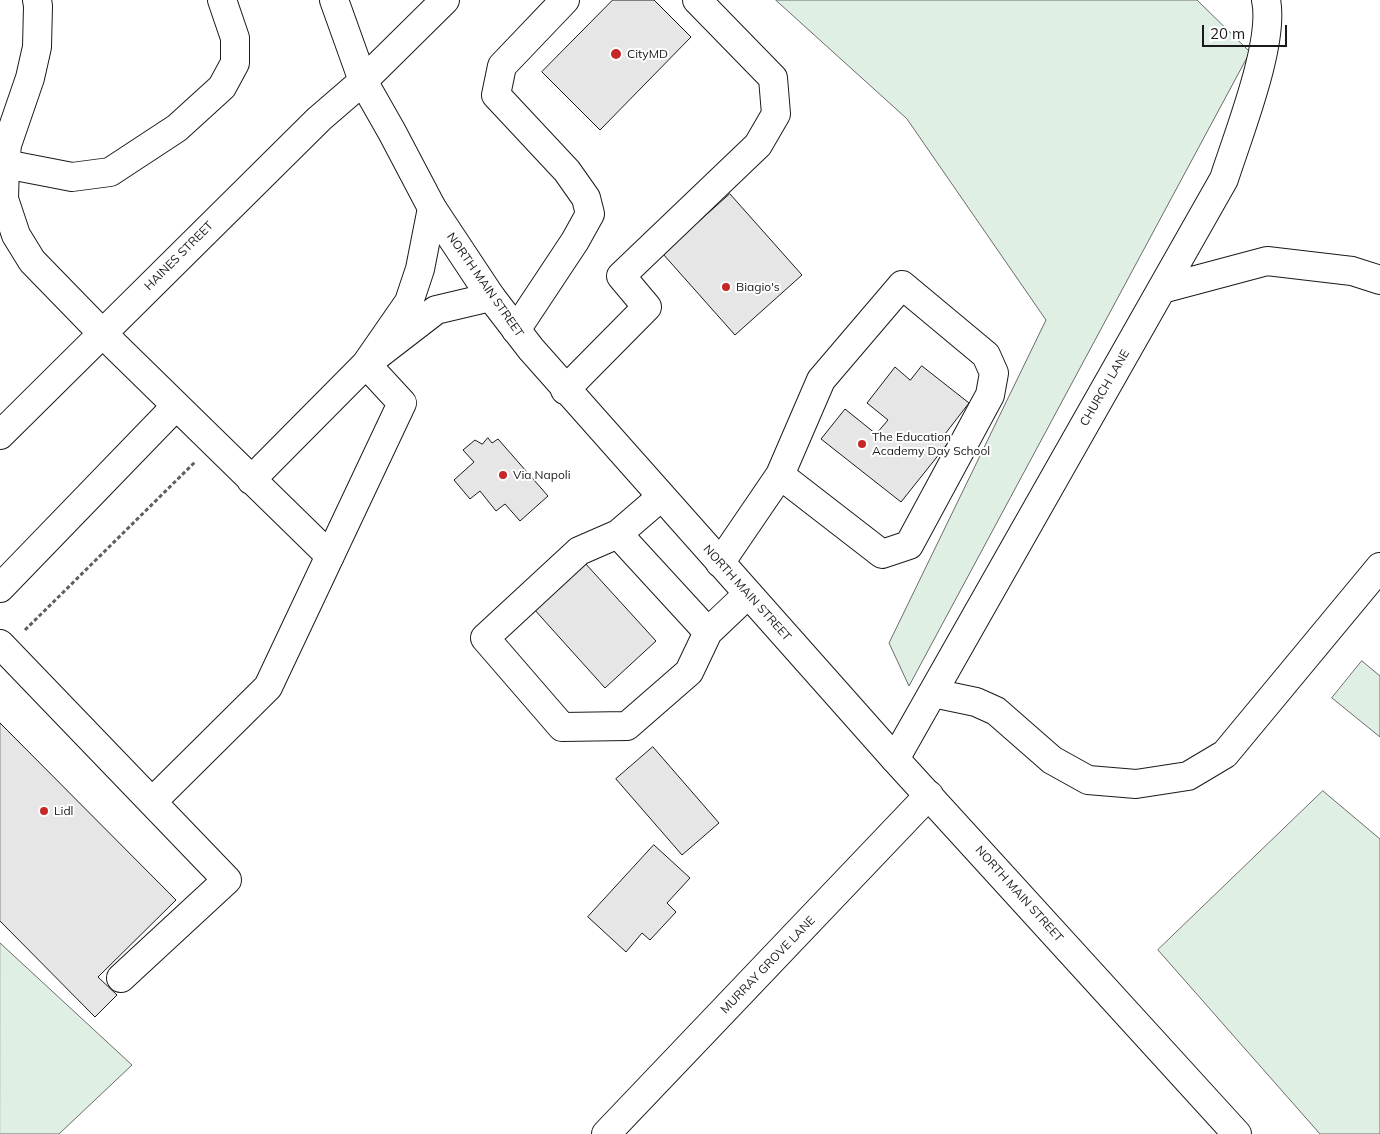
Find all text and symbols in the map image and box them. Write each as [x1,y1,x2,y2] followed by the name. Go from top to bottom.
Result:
[1205,15,1290,47] scale bar
[1210,24,1245,43] text: 20 m
[609,47,623,61] marker: CityMD
[627,47,668,61] place label: CityMD
[141,218,217,294] street label: HAINES STREET
[443,230,527,340] street label: NORTH MAIN STREET
[736,280,780,294] place label: Biagio's
[720,281,732,293] marker: Biagio's
[1077,347,1133,429] street label: CHURCH LANE
[872,430,990,458] place label: The Education Academy Day School
[856,438,868,450] marker: The Education Academy Day School
[513,468,570,482] place label: Via Napoli
[497,469,509,481] marker: Via Napoli
[700,542,794,644] street label: NORTH MAIN STREET
[54,804,73,818] place label: Lidl
[38,805,50,817] marker: Lidl
[972,843,1066,945] street label: NORTH MAIN STREET
[718,913,818,1017] street label: MURRAY GROVE LANE

